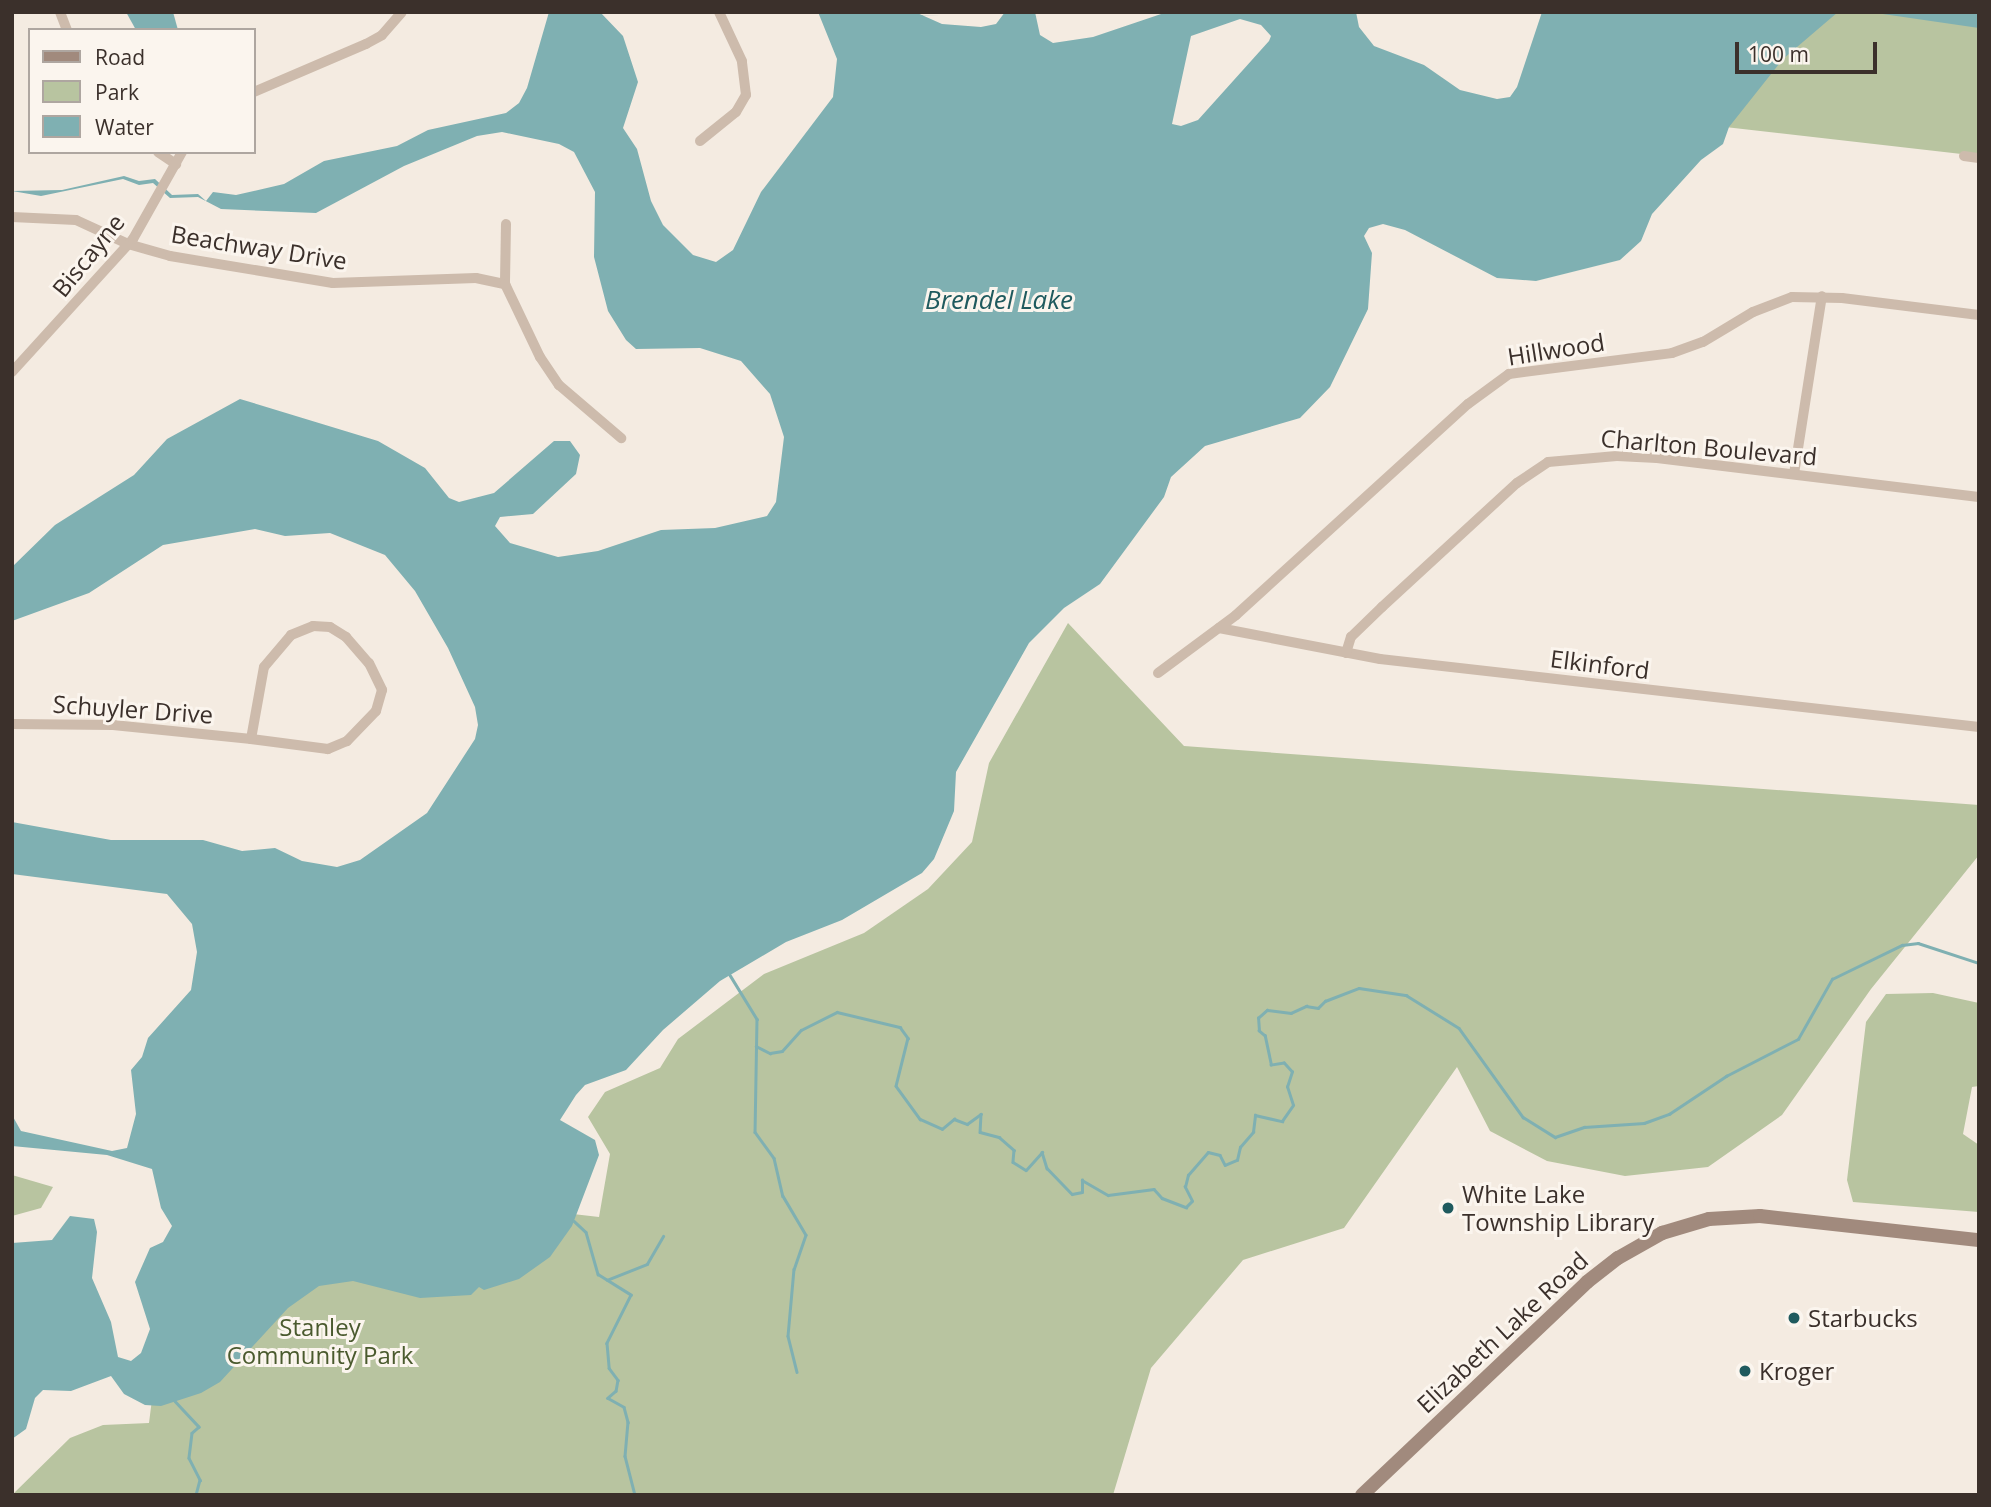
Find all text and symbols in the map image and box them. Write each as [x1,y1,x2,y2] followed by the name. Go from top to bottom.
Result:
[28,28,256,154] legend
[1739,28,1881,72] scale bar
[1748,40,1809,68] text: 100 m
[95,43,145,71] text: Road
[95,78,139,106] text: Park
[95,113,154,141] text: Water
[46,208,130,302] street label: Biscayne
[169,219,349,275] street label: Beachway Drive
[925,284,1073,316] water label: Brendel Lake
[1505,327,1607,371] street label: Hillwood
[1600,423,1818,471] street label: Charlton Boulevard
[1549,644,1651,684] street label: Elkinford
[52,689,214,729] street label: Schuyler Drive
[1462,1180,1654,1236] place label: White Lake Township Library
[1440,1200,1456,1216] marker: White Lake Township Library
[1411,1245,1593,1419] street label: Elizabeth Lake Road
[1808,1304,1918,1332] place label: Starbucks
[1786,1310,1802,1326] marker: Starbucks
[227,1313,413,1369] park label: Stanley Community Park
[1759,1357,1834,1385] place label: Kroger
[1737,1363,1753,1379] marker: Kroger

